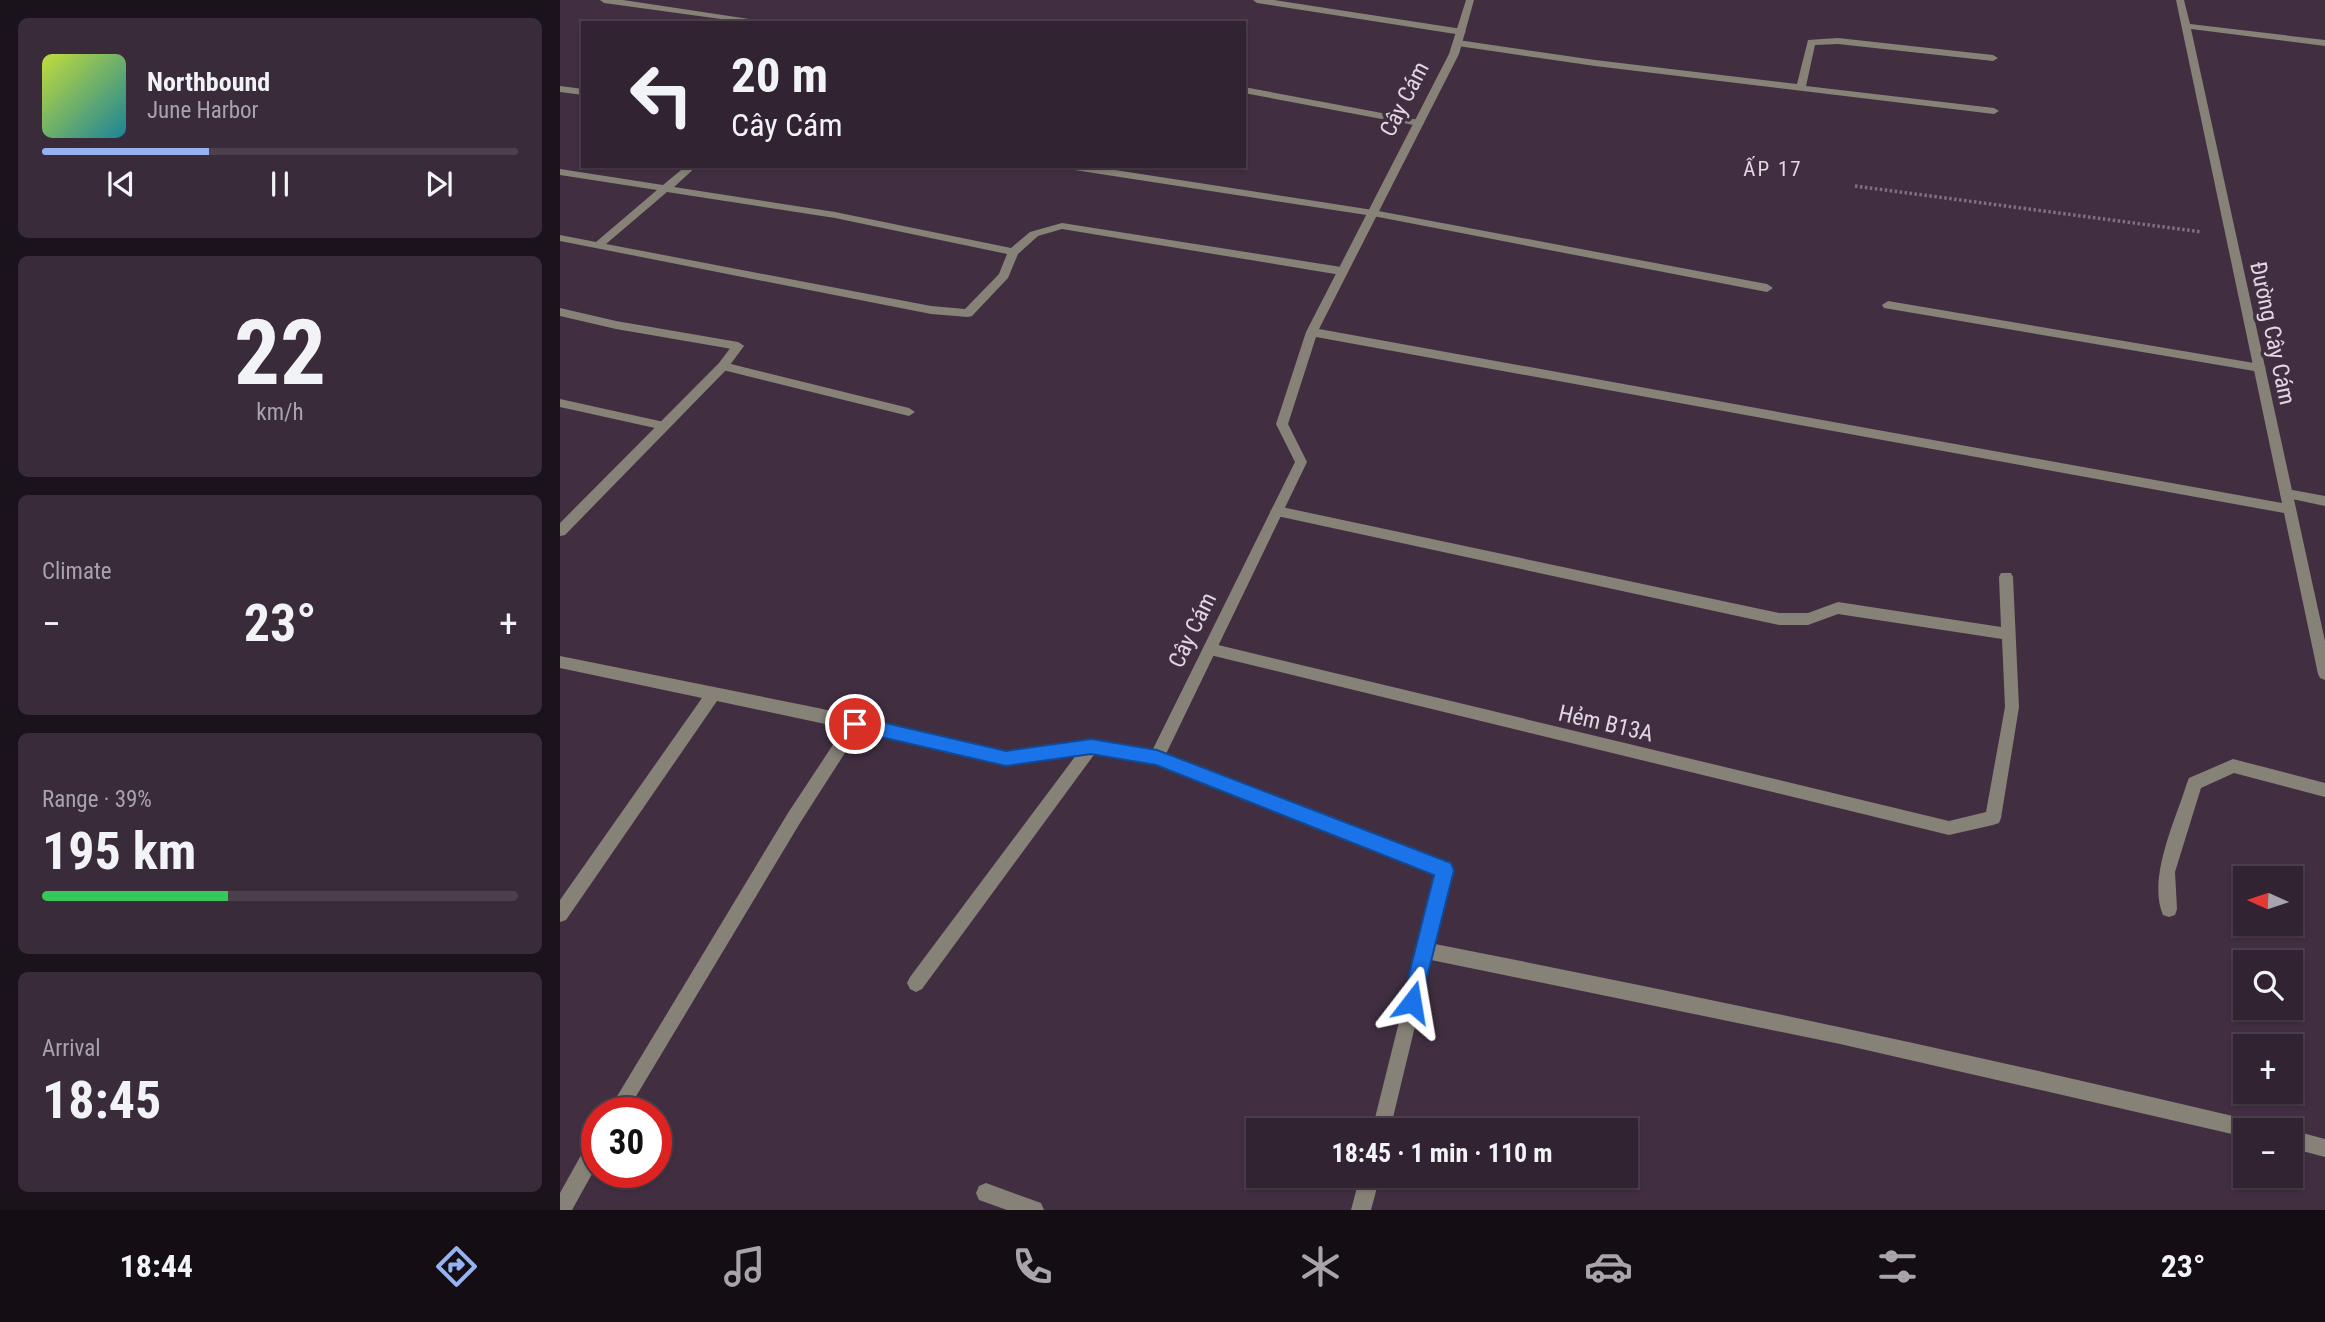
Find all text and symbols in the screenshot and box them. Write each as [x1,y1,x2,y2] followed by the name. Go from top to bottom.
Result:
[731,47,828,104] text: 20 m
[616,49,707,140] icon: left
[1374,57,1435,141] street label: Cây Cám
[147,67,270,97] text: Northbound
[147,97,259,124] text: June Harbor
[731,106,842,144] text: Cây Cám
[1743,156,1803,181] district label: ẤP 17
[102,165,140,203] icon: previous
[261,165,299,203] icon: pause
[420,165,458,203] icon: next
[2244,259,2301,407] street label: Đường Cây Cám
[234,300,326,406] text: 22
[256,399,304,426] text: km/h
[42,558,112,585] text: Climate
[1163,588,1222,672] street label: Cây Cám
[244,593,316,654] text: 23°
[42,602,61,646] text: −
[499,602,518,646] text: +
[825,694,885,754] pin
[1556,700,1656,747] street label: Hẻm B13A
[836,705,874,743] icon: arrive
[42,786,152,813] text: Range · 39%
[42,821,196,882] text: 195 km
[2233,866,2303,936] north arrow
[2233,866,2303,1188] map controls
[2233,950,2303,1020] button: search
[1375,965,1449,1039] position arrow
[2233,1034,2303,1104] button: +
[42,1035,101,1062] text: Arrival
[42,1070,161,1131] text: 18:45
[581,1097,672,1188] speed limit sign: 30
[2233,1118,2303,1188] button: −
[1332,1138,1552,1168] text: 18:45 · 1 min · 110 m
[432,1242,481,1291] icon: directions
[720,1242,769,1291] icon: music
[1008,1242,1057,1291] icon: phone
[1296,1242,1345,1291] icon: climate
[1584,1242,1633,1291] icon: car
[1873,1242,1922,1291] icon: filters
[120,1247,193,1285] text: 18:44
[2161,1247,2205,1285] text: 23°

